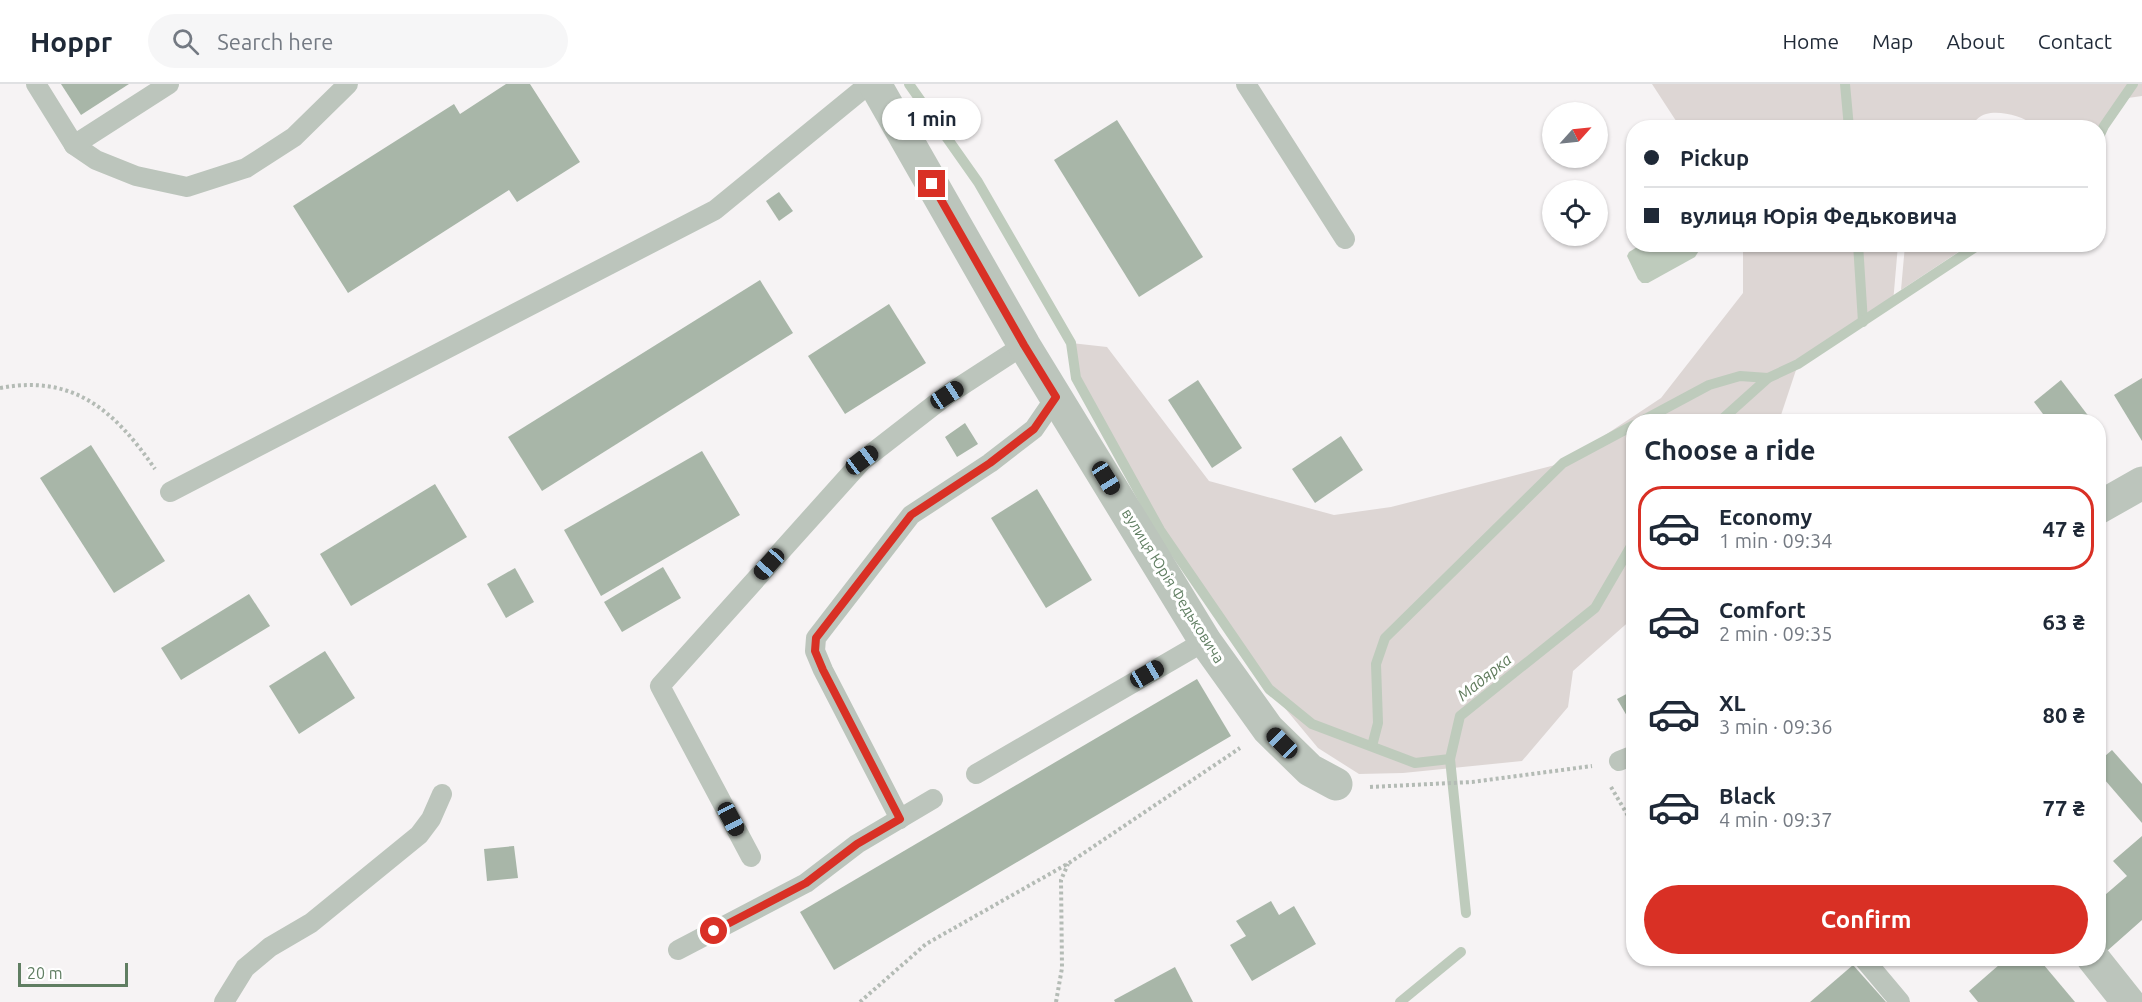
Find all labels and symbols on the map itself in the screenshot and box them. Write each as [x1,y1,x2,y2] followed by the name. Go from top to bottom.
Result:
[882,97,982,139] callout: 1 min
[1542,102,1608,168] north arrow
[918,170,945,197] route end
[927,378,967,412] car
[842,442,882,478] car
[1089,458,1123,498] car
[1119,505,1228,666] street label: вулиця Юрія Федьковича
[750,545,788,583] car
[1453,650,1515,704] water label: Мадярка
[1127,657,1167,691] car
[1263,724,1301,762] car
[715,799,747,839] car
[700,917,727,944] route start
[18,960,128,988] scale bar

